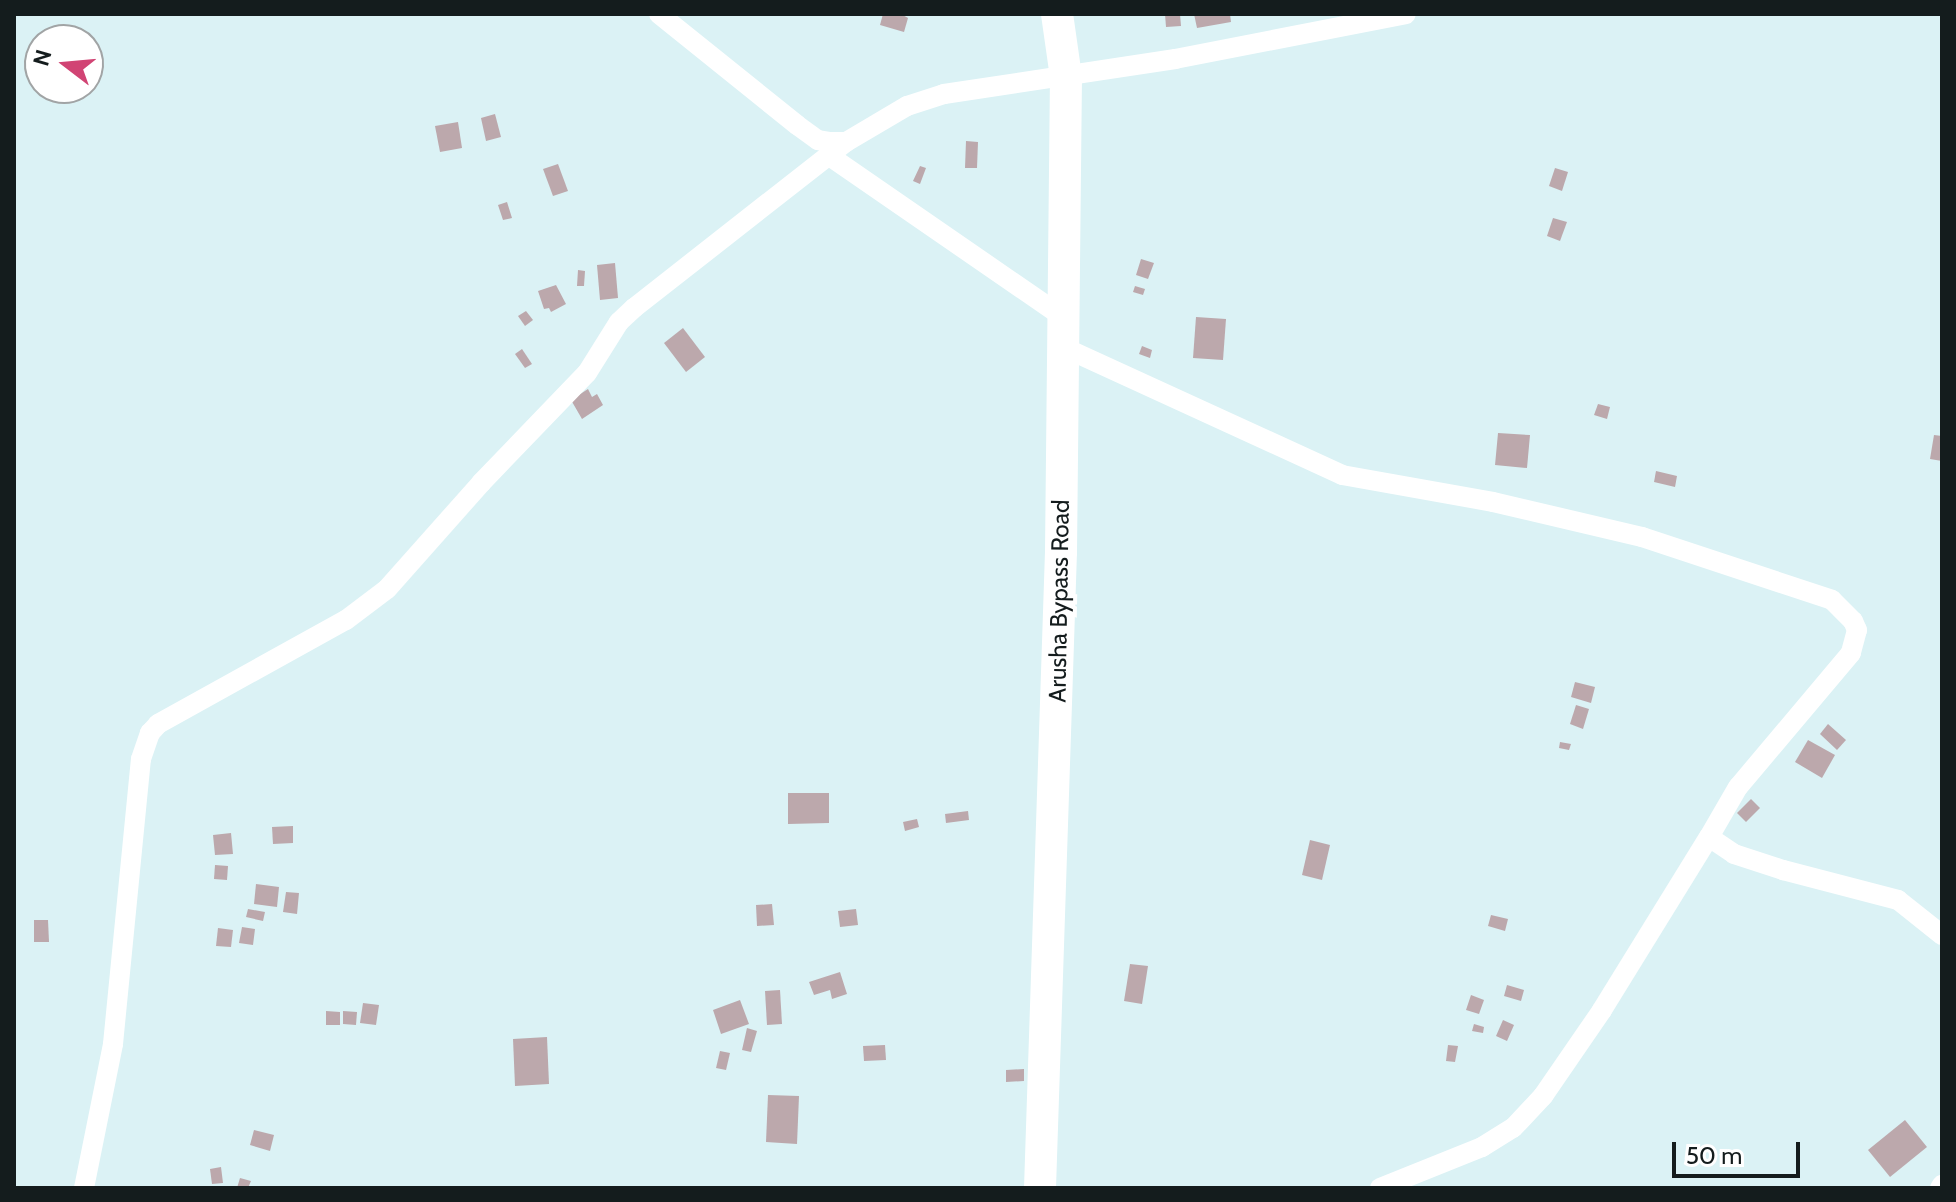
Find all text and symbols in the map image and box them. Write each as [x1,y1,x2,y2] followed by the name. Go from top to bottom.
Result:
[24,24,104,104] north arrow
[27,47,57,69] text: N
[1043,499,1075,703] street label: Arusha Bypass Road
[1676,1126,1804,1176] scale bar
[1686,1141,1742,1170] text: 50 m

